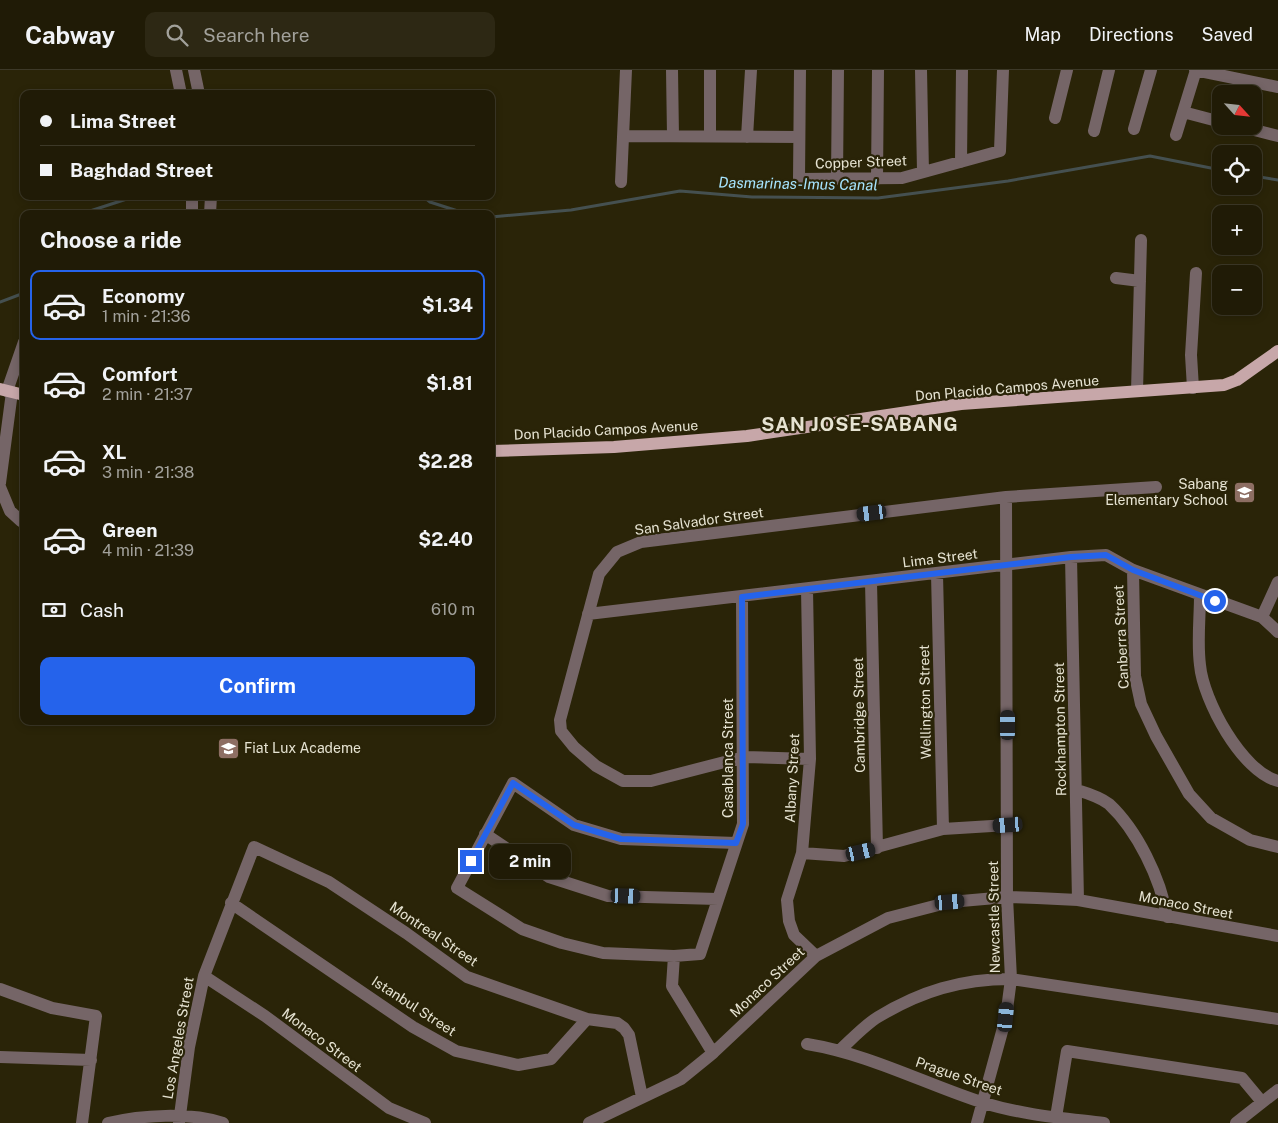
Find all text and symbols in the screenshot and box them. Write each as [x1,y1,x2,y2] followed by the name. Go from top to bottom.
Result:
[145,12,495,57] search box
[25,21,115,49] text: Cabway
[163,21,191,49] icon: search
[203,24,310,46] text: Search here
[1024,24,1061,45] text: Map
[1089,24,1174,45] text: Directions
[1202,24,1253,45] text: Saved
[1212,85,1262,135] north arrow
[1212,85,1262,315] map controls
[70,110,176,132] text: Lima Street
[1212,145,1262,195] button: locate
[815,152,907,172] street label: Copper Street
[70,159,213,181] text: Baghdad Street
[718,174,878,193] water label: Dasmarinas-Imus Canal
[1212,205,1262,255] button: +
[40,227,182,253] text: Choose a ride
[1212,265,1262,315] button: −
[42,283,87,328] icon: car
[102,285,185,307] text: Economy
[422,294,473,316] text: $1.34
[102,307,190,326] text: 1 min · 21:36
[42,361,87,406] icon: car
[102,363,178,385] text: Comfort
[426,372,473,394] text: $1.81
[914,372,1100,404] street label: Don Placido Campos Avenue
[102,385,193,404] text: 2 min · 21:37
[761,413,959,435] district label: SAN JOSE-SABANG
[513,417,699,443] street label: Don Placido Campos Avenue
[42,439,87,484] icon: car
[102,441,127,463] text: XL
[418,450,473,472] text: $2.28
[102,463,194,482] text: 3 min · 21:38
[1105,476,1228,508] place label: Sabang Elementary School
[1232,480,1256,504] school or university icon: Sabang Elementary School
[633,504,765,538] street label: San Salvador Street
[856,504,887,522] car
[42,517,87,562] icon: car
[102,519,157,541] text: Green
[418,528,473,550] text: $2.40
[102,541,194,560] text: 4 min · 21:39
[901,545,979,571] street label: Lima Street
[1110,584,1132,690] street label: Canberra Street
[1204,590,1226,612] route start
[40,596,68,624] icon: cash
[80,599,124,621] text: Cash
[431,600,475,619] text: 610 m
[916,644,934,760] street label: Wellington Street
[40,657,475,715] button: Confirm
[850,657,868,773] street label: Cambridge Street
[1051,662,1069,796] street label: Rockhampton Street
[720,698,736,818] street label: Casablanca Street
[1000,710,1015,740] car
[782,733,802,823] street label: Albany Street
[216,736,240,760] school or university icon: Fiat Lux Academe
[244,740,361,756] place label: Fiat Lux Academe
[992,816,1023,834] car
[844,841,877,863] car
[488,844,571,878] callout: 2 min
[460,850,482,872] route end
[509,852,551,871] text: 2 min
[985,861,1003,973] street label: Newcastle Street
[610,888,641,904] car
[1138,888,1234,922] street label: Monaco Street
[934,893,965,911] car
[387,899,481,969] street label: Montreal Street
[727,944,807,1020] street label: Monaco Street
[369,973,459,1039] street label: Istanbul Street
[159,976,197,1100] street label: Los Angeles Street
[996,1001,1015,1033] car
[279,1005,365,1075] street label: Monaco Street
[914,1054,1004,1098] street label: Prague Street

